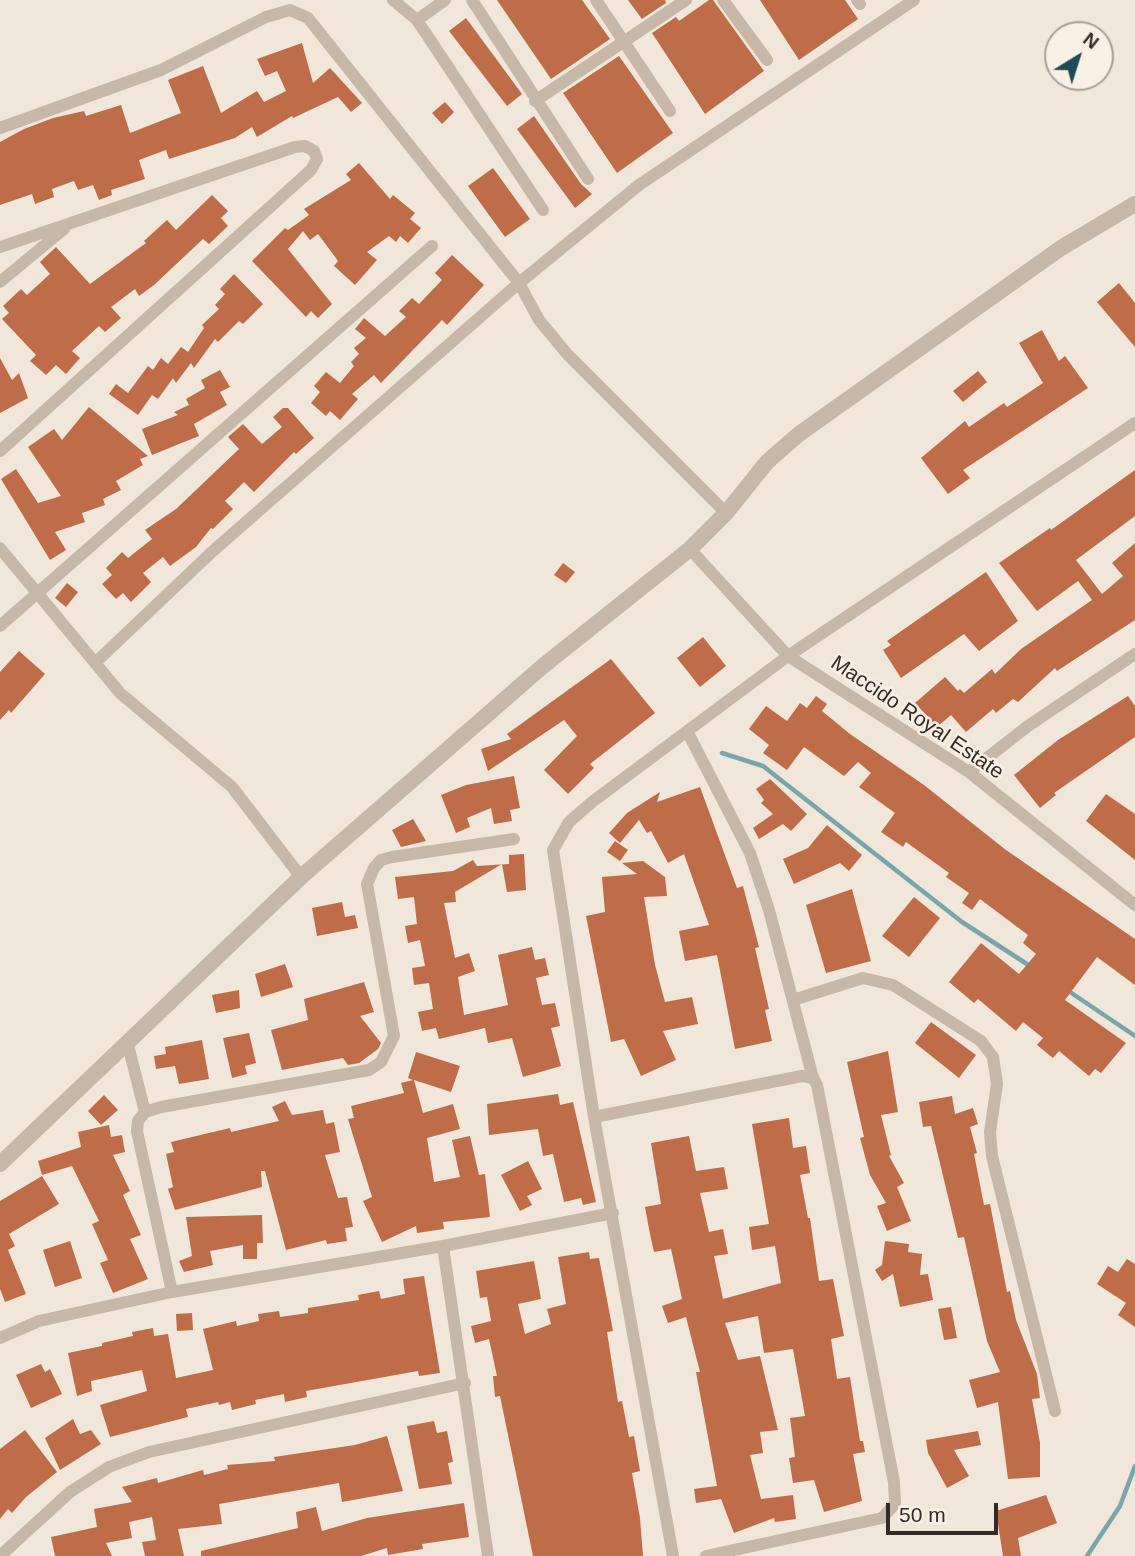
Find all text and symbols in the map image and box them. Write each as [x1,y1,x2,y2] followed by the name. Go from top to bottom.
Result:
[1044,21,1114,91] north arrow
[1079,28,1103,53] text: N
[826,651,1008,785] street label: Maccido Royal Estate
[890,1490,1002,1534] scale bar
[899,1503,946,1526] text: 50 m

